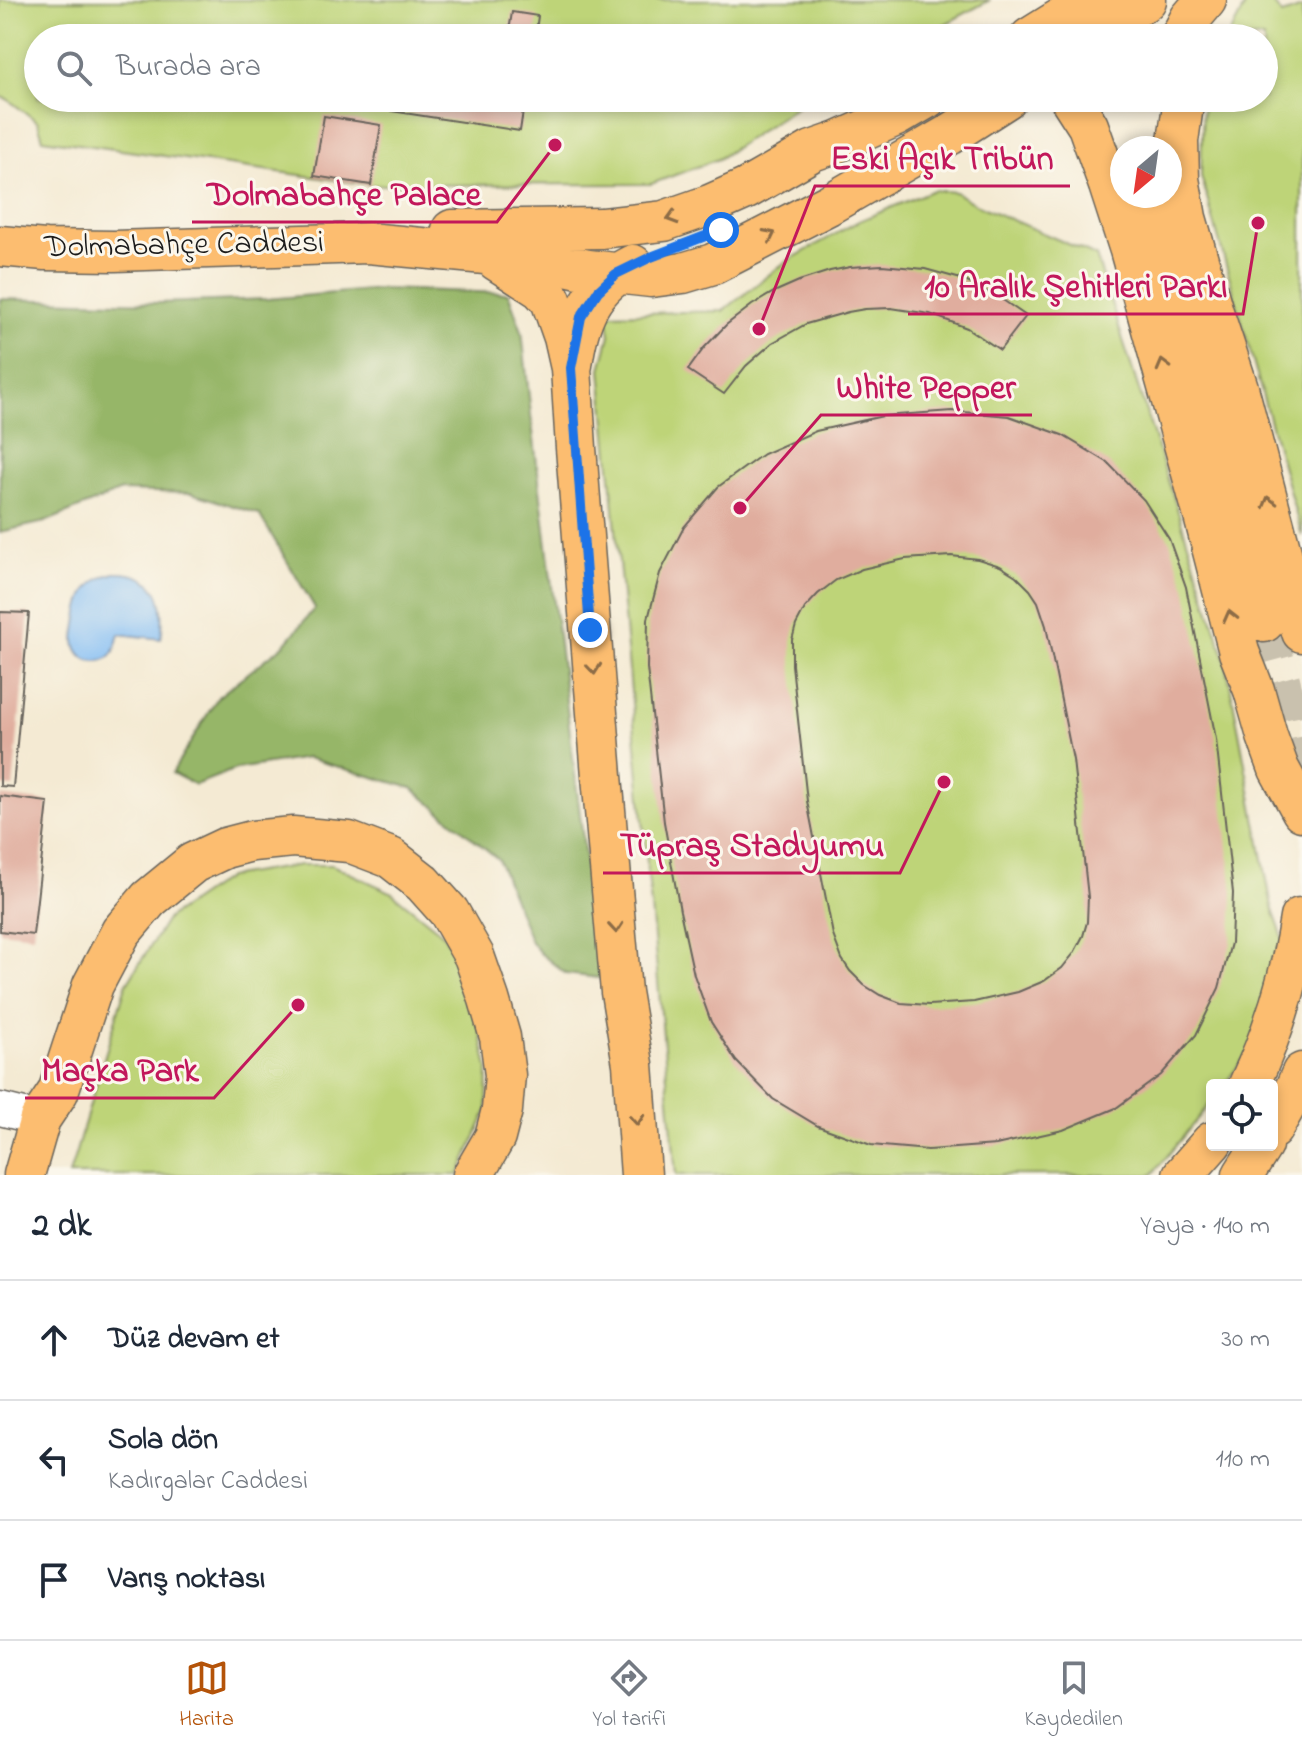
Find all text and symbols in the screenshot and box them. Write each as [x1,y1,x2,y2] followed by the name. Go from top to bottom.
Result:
[24,24,1278,112] search box
[52,46,96,90] icon: search
[116,46,261,90] text: Burada ara
[815,128,1070,186] callout: Eski Açık Tribün
[830,136,1054,186] text: Eski Açık Tribün
[1110,136,1182,208] north arrow
[192,164,497,222] callout: Dolmabahçe Palace
[205,172,482,222] text: Dolmabahçe Palace
[666,209,680,225] one-way arrow
[703,212,739,248] route start
[43,220,324,272] street label: Dolmabahçe Caddesi
[761,229,776,245] one-way arrow
[908,256,1243,314] callout: 10 Aralık Şehitleri Parkı
[924,264,1228,314] text: 10 Aralık Şehitleri Parkı
[821,357,1032,415] callout: White Pepper
[1155,358,1172,372] one-way arrow
[836,365,1017,415] text: White Pepper
[1261,496,1278,510] one-way arrow
[1223,609,1240,623] one-way arrow
[572,612,608,648] route end
[585,663,602,676] one-way arrow
[603,815,900,873] callout: Tüpraş Stadyumu
[620,823,884,874] text: Tüpraş Stadyumu
[607,922,624,935] one-way arrow
[25,1040,214,1098] callout: Maçka Park
[41,1048,200,1098] text: Maçka Park
[1206,1079,1278,1151] map controls
[1206,1079,1278,1151] button: locate
[628,1113,645,1126] one-way arrow
[32,1202,91,1252] text: 2 dk
[1140,1208,1270,1246] text: Yaya · 140 m
[32,1318,76,1362] icon: ahead
[108,1318,280,1362] text: Düz devam et
[1221,1321,1270,1359] text: 30 m
[108,1419,218,1463] text: Sola dön
[32,1438,76,1482] icon: left
[1216,1441,1270,1479] text: 110 m
[108,1463,308,1501] text: Kadırgalar Caddesi
[32,1558,76,1602] icon: arrive
[108,1558,265,1602] text: Varış noktası
[179,1656,234,1736] tab: Harita
[592,1656,666,1736] tab: Yol tarifi
[1024,1656,1123,1736] tab: Kaydedilen

